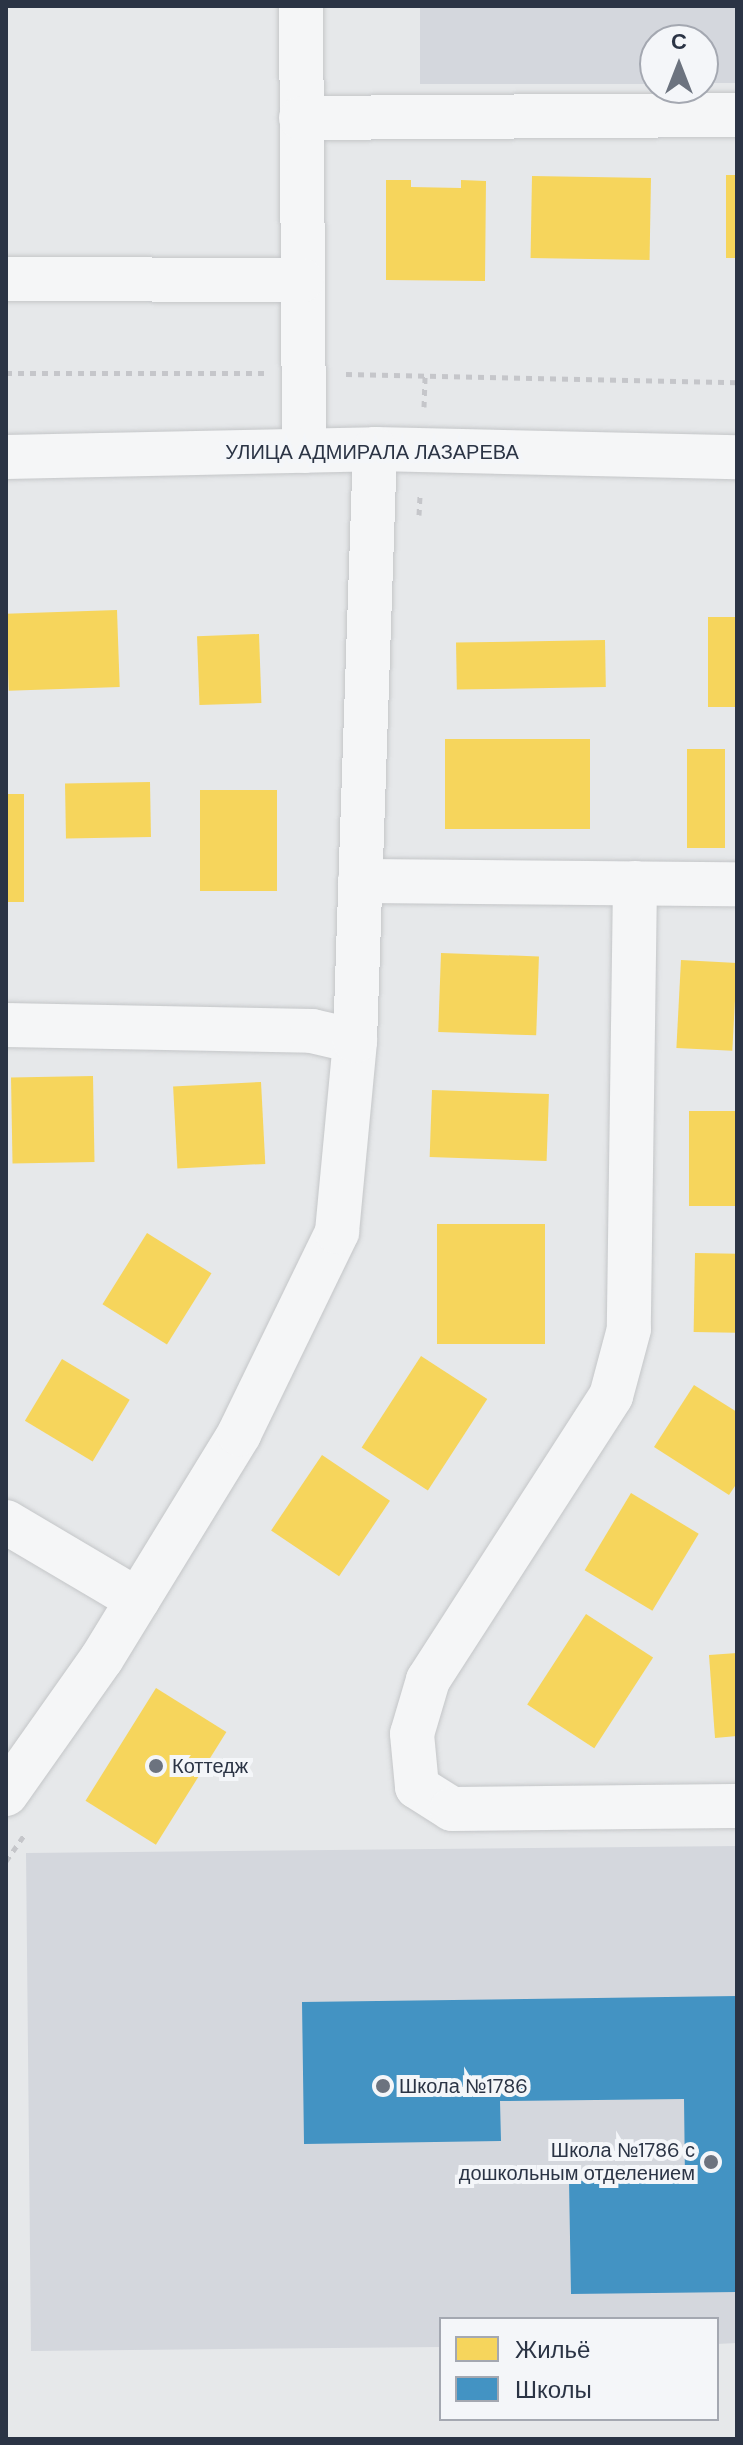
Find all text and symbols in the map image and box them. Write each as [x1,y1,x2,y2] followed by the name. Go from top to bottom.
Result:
[639,24,719,104] north arrow
[671,27,687,56] text: С
[225,440,519,464] street label: УЛИЦА АДМИРАЛА ЛАЗАРЕВА
[172,1754,248,1778] place label: Коттедж
[147,1757,165,1775] marker: Коттедж
[399,2074,528,2098] place label: Школа №1786
[374,2077,392,2095] marker: Школа №1786
[459,2138,695,2185] place label: Школа №1786 с дошкольным отделением
[702,2153,720,2171] marker: Школа №1786 с дошкольным отделением
[439,2317,719,2421] legend
[515,2334,590,2365] text: Жильё
[515,2374,592,2405] text: Школы

